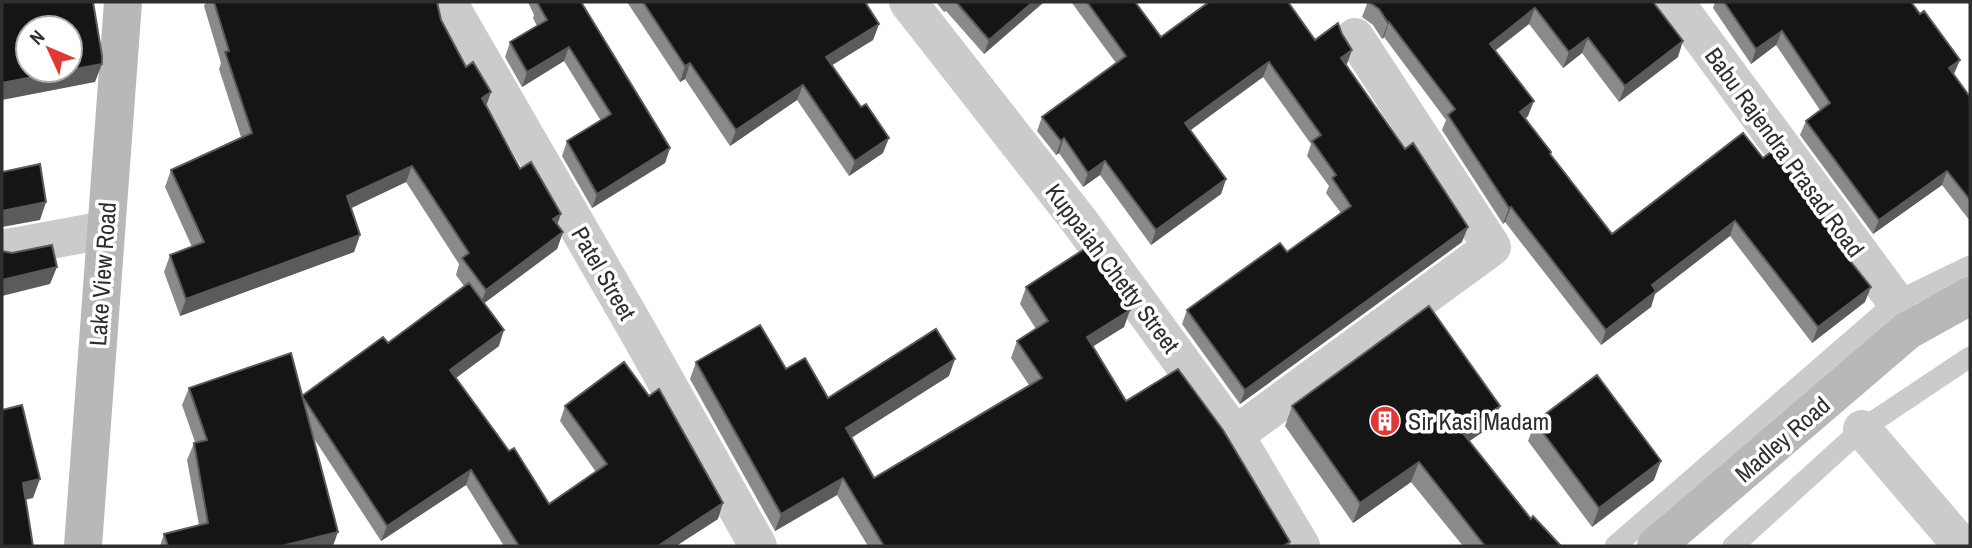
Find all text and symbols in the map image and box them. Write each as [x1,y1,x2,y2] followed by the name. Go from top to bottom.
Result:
[14,14,84,84] north arrow
[24,24,50,50] text: N
[1698,41,1872,263] street label: Babu Rajendra Prasad Road
[1039,177,1188,360] street label: Kuppaiah Chetty Street
[81,201,123,347] street label: Lake View Road
[564,220,644,326] street label: Patel Street
[1728,389,1836,489] street label: Madley Road
[1368,404,1402,438] building icon: Sir Kasi Madam
[1408,405,1549,437] place label: Sir Kasi Madam

